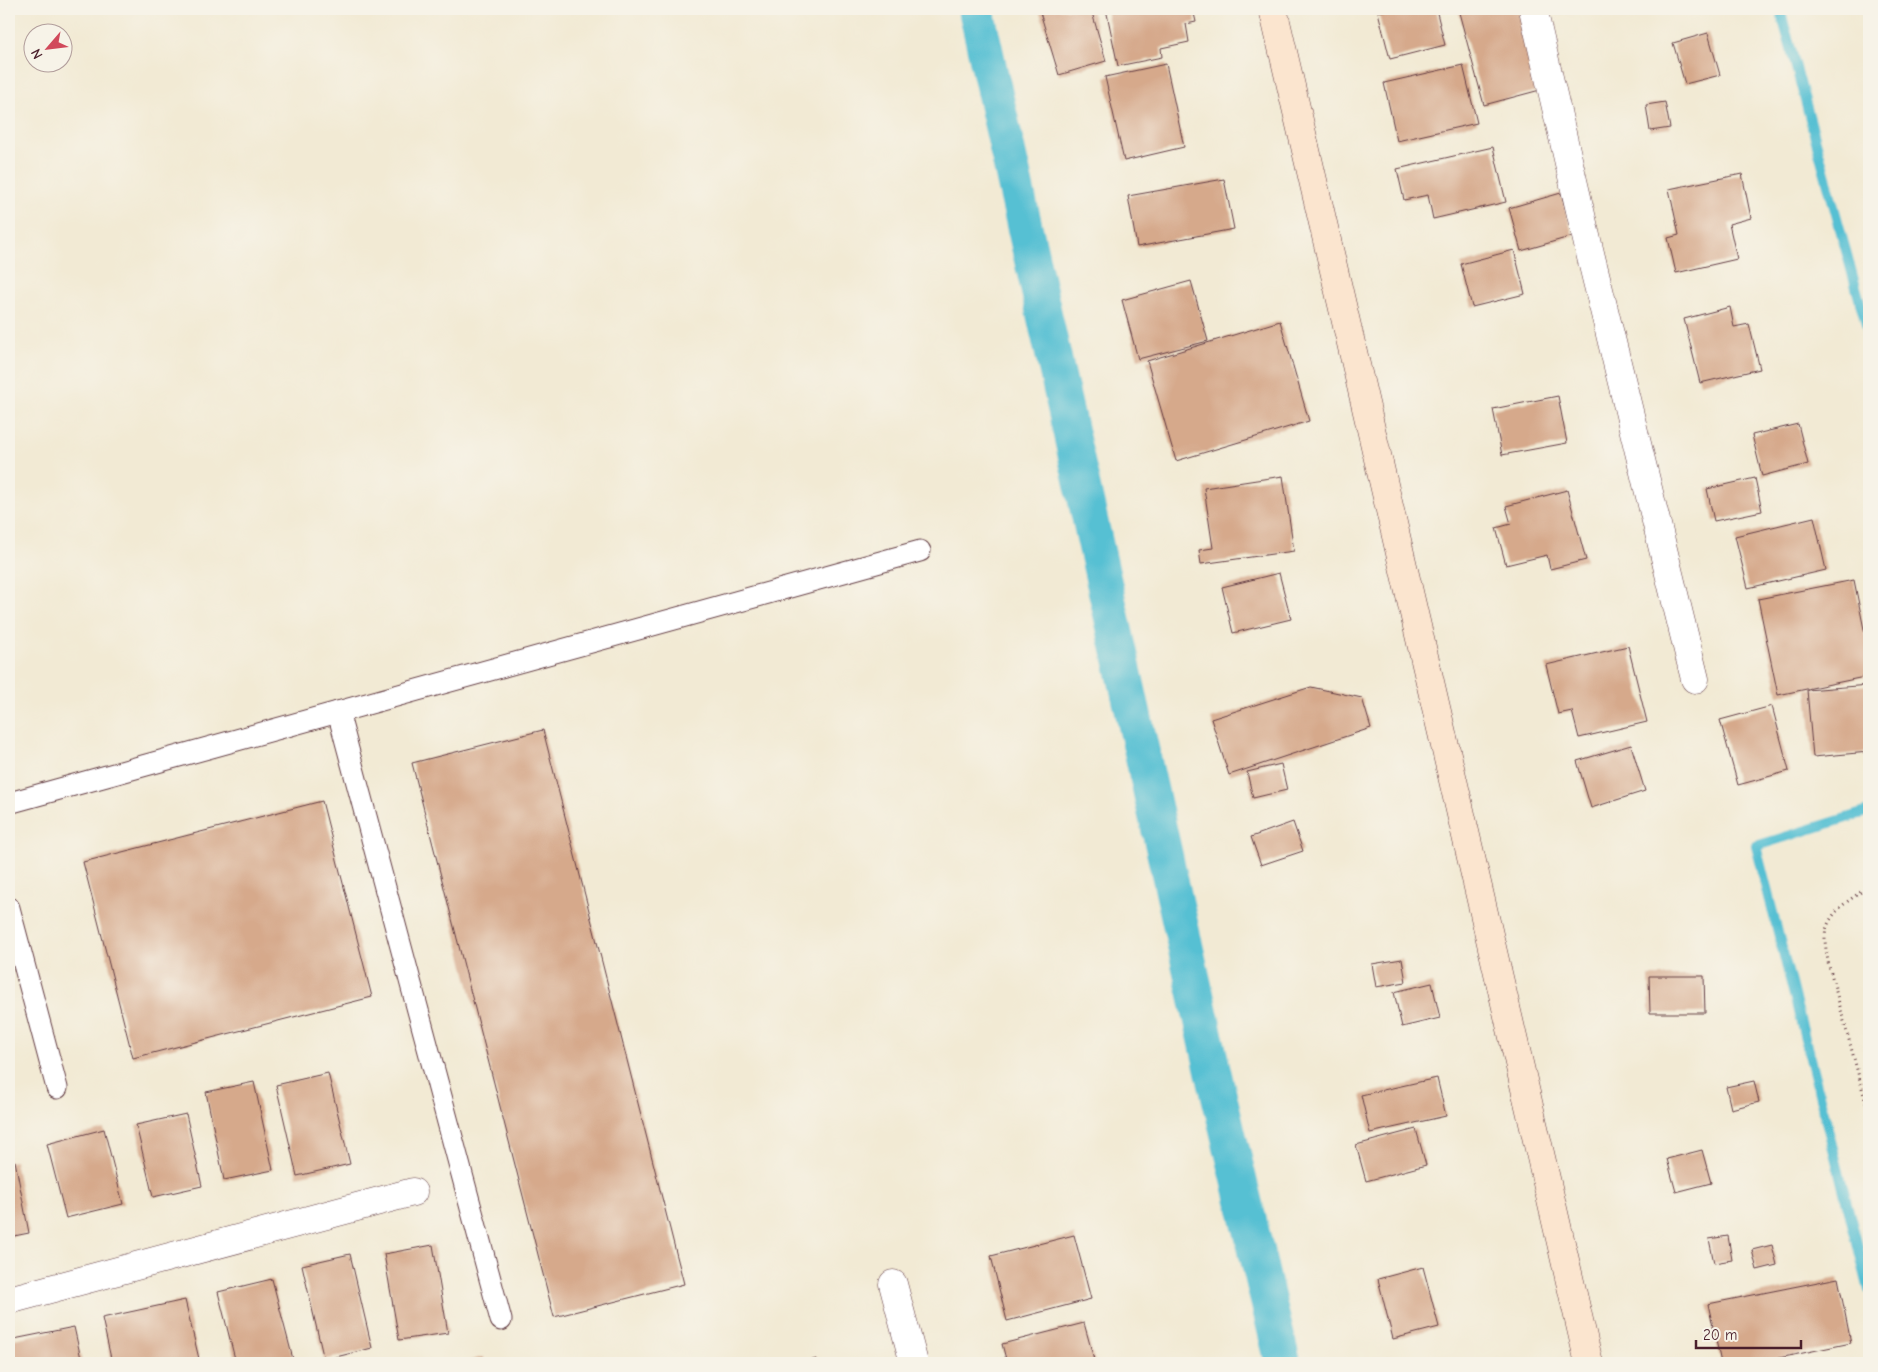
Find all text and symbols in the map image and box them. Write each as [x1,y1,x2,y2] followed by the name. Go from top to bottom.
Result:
[22,22,72,72] north arrow
[27,46,47,62] text: N
[1696,1317,1800,1349] scale bar
[1703,1326,1737,1344] text: 20 m

